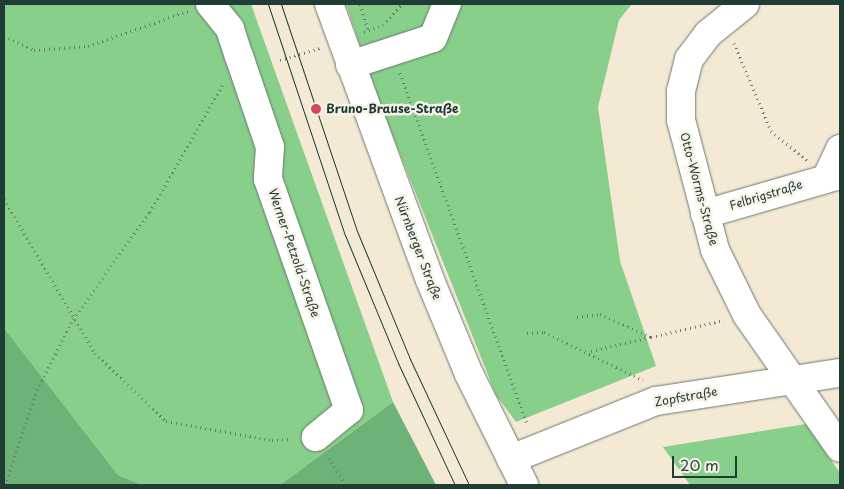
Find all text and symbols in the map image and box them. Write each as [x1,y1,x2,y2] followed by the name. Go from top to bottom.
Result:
[326,102,459,116] place label: Bruno-Brause-Straße
[310,103,322,115] marker: Bruno-Brause-Straße
[677,131,721,247] street label: Otto-Worms-Straße
[728,177,804,213] street label: Felbrigstraße
[265,187,323,319] street label: Werner-Petzold-Straße
[392,194,444,302] street label: Nürnberger Straße
[653,384,719,410] street label: Zopfstraße
[674,446,739,478] scale bar
[680,453,719,476] text: 20 m

